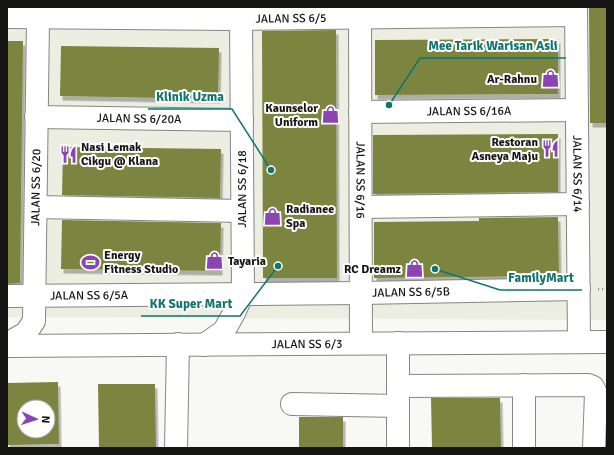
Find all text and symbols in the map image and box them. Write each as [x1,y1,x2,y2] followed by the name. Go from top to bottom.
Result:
[255,10,326,26] street label: JALAN SS 6/5
[420,33,566,58] callout: Mee Tarik Warisan Asli
[428,38,558,54] text: Mee Tarik Warisan Asli
[540,69,560,89] shop icon: Ar-Rahnu
[487,72,537,87] place label: Ar-Rahnu
[148,84,232,109] callout: Klinik Uzma
[156,89,224,105] text: Klinik Uzma
[265,101,318,130] place label: Kaunselor Uniform
[427,103,512,119] street label: JALAN SS 6/16A
[321,105,341,125] shop icon: Kaunselor Uniform
[97,110,182,127] street label: JALAN SS 6/20A
[472,135,538,164] place label: Restoran Asneya Maju
[570,135,585,213] street label: JALAN SS 6/14
[541,139,561,159] restaurant icon: Restoran Asneya Maju
[81,140,158,169] place label: Nasi Lemak Cikgu @ Klana
[353,141,368,219] street label: JALAN SS 6/16
[58,144,78,164] restaurant icon: Nasi Lemak Cikgu @ Klana
[28,149,44,226] street label: JALAN SS 6/20
[235,150,250,228] street label: JALAN SS 6/18
[286,202,334,231] place label: Radianee Spa
[263,206,283,226] shop icon: Radianee Spa
[104,248,178,277] place label: Energy Fitness Studio
[205,251,225,271] shop icon: Tayaria
[81,252,101,272] sports icon: Energy Fitness Studio
[228,254,266,269] place label: Tayaria
[404,259,424,279] shop icon: RC Dreamz
[344,262,402,277] place label: RC Dreamz
[500,265,582,290] callout: FamilyMart
[508,270,574,286] text: FamilyMart
[372,284,450,300] street label: JALAN SS 6/5B
[50,287,129,303] street label: JALAN SS 6/5A
[141,291,240,316] callout: KK Super Mart
[150,296,233,312] text: KK Super Mart
[272,336,342,352] street label: JALAN SS 6/3
[16,399,56,439] north arrow
[39,415,52,424] text: N

